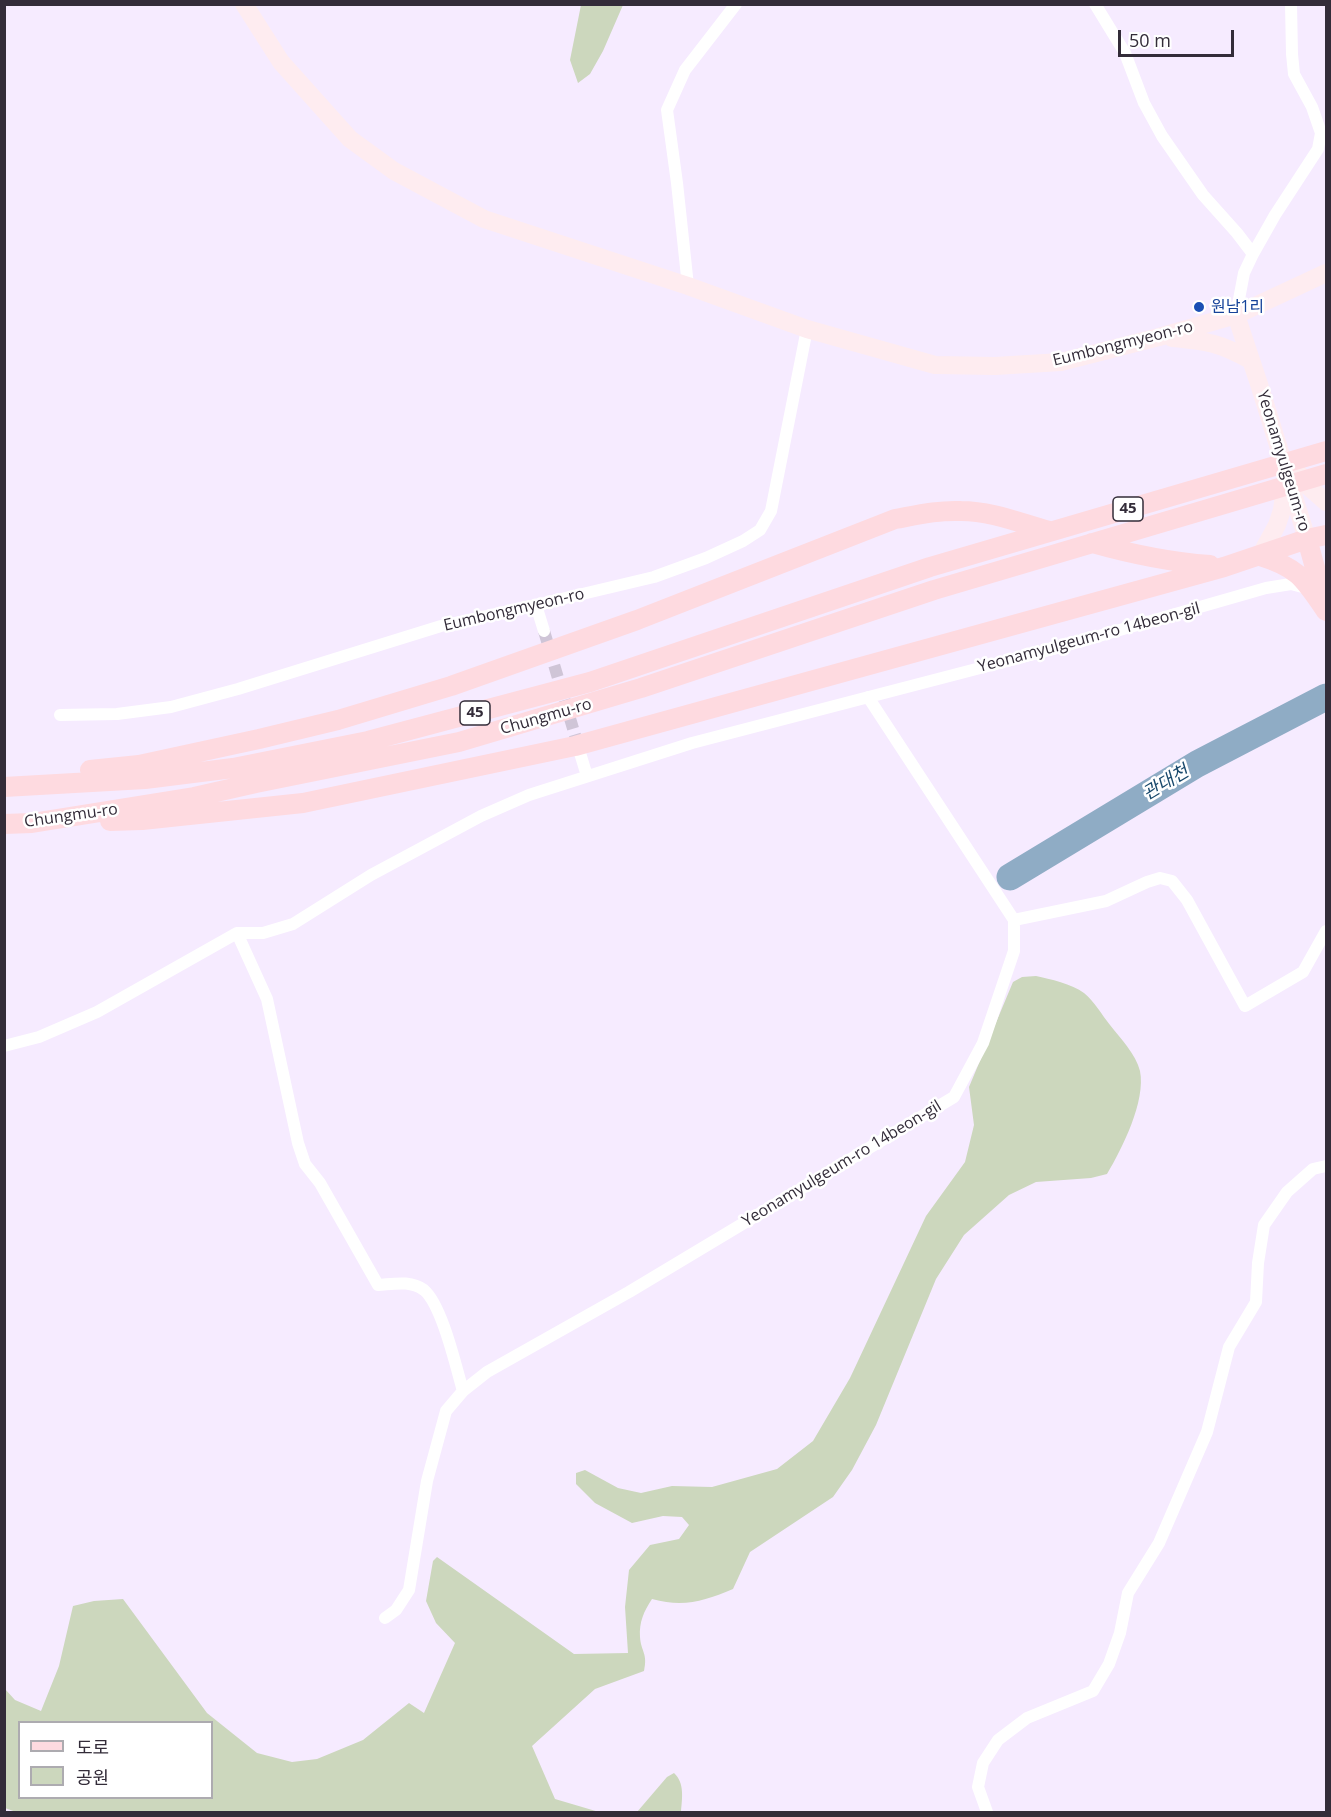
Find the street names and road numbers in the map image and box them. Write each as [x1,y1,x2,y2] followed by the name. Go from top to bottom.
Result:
[1051,317,1195,371] street label: Eumbongmyeon-ro
[1252,388,1314,534] street label: Yeonamyulgeum-ro
[1113,497,1143,521] road number: 45
[442,584,586,636] street label: Eumbongmyeon-ro
[976,599,1202,677] street label: Yeonamyulgeum-ro 14beon-gil
[498,695,594,739] street label: Chungmu-ro
[460,701,490,725] road number: 45
[23,800,119,832] street label: Chungmu-ro
[739,1097,945,1231] street label: Yeonamyulgeum-ro 14beon-gil

